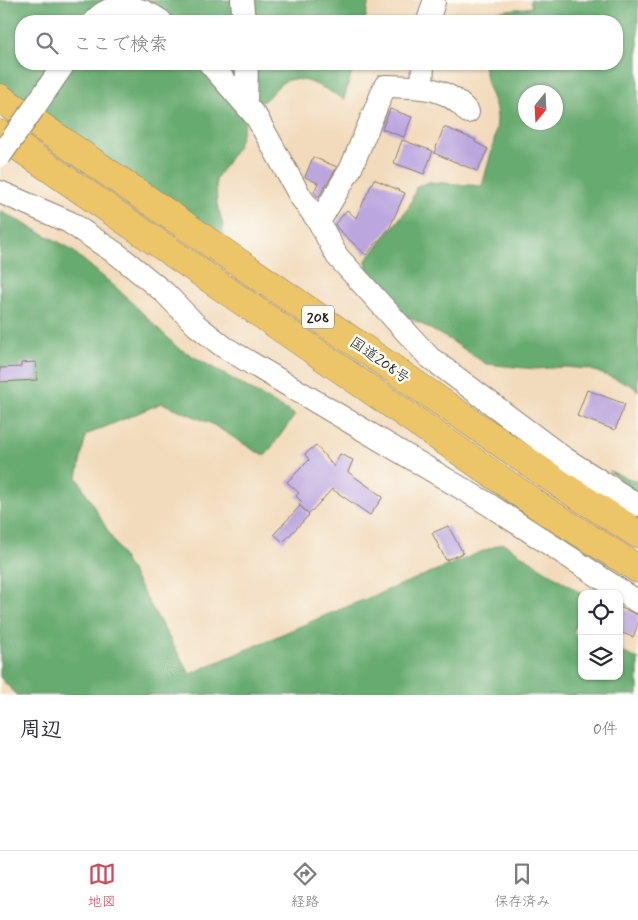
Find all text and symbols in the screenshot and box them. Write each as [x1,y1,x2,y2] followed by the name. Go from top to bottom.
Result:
[15,15,623,70] search box
[33,29,61,57] icon: search
[73,32,168,57] text: ここで検索
[518,85,563,130] north arrow
[302,306,334,328] road number: 208
[345,333,413,389] street label: 国道208号
[578,590,623,680] map controls
[578,590,623,635] button: locate
[578,635,623,680] button: layers
[20,716,62,744] text: 周辺
[593,719,618,740] text: 0件
[88,860,116,911] tab: 地図
[291,860,319,911] tab: 経路
[494,860,550,911] tab: 保存済み

